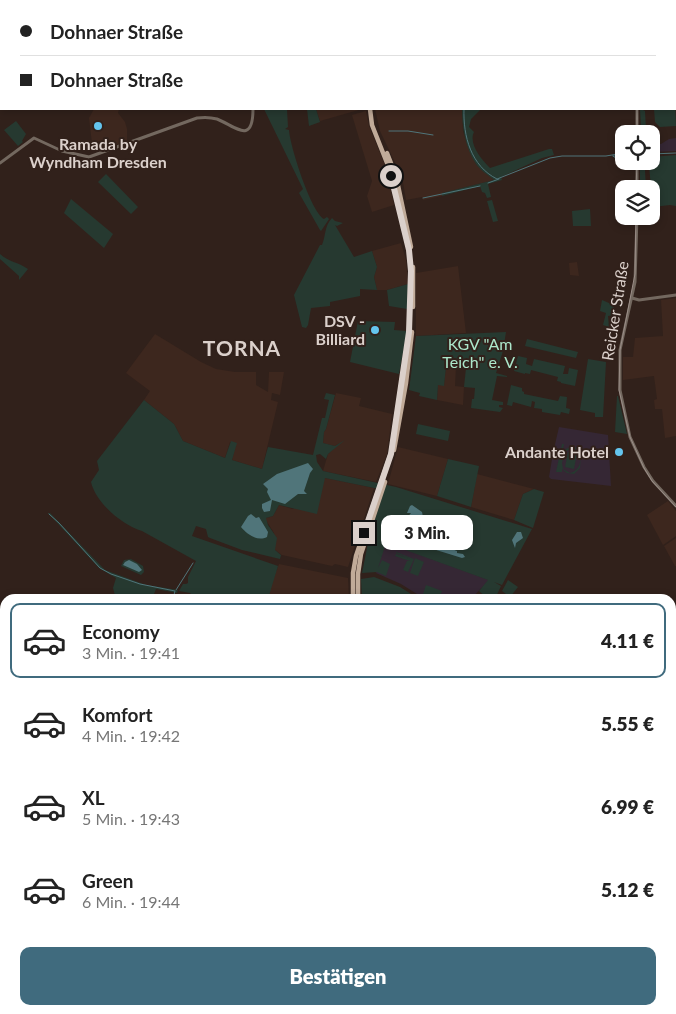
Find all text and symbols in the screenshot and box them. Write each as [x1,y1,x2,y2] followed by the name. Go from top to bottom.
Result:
[50,20,183,43] text: Dohnaer Straße
[50,68,183,91] text: Dohnaer Straße
[92,120,104,132] marker: Ramada by Wyndham Dresden
[615,125,660,225] map controls
[615,125,660,170] button: locate
[29,134,167,171] place label: Ramada by Wyndham Dresden
[380,165,402,187] route start
[615,180,660,225] button: layers
[597,260,632,362] street label: Reicker Straße
[316,311,365,348] place label: DSV - Billiard
[369,324,381,336] marker: DSV - Billiard
[442,334,518,371] park label: KGV "Am Teich" e. V.
[203,335,281,360] district label: TORNA
[504,442,609,461] place label: Andante Hotel
[613,446,625,458] marker: Andante Hotel
[382,516,474,550] callout: 3 Min.
[353,522,375,544] route end
[404,523,450,542] text: 3 Min.
[22,618,67,663] icon: car
[82,620,160,643] text: Economy
[601,629,654,652] text: 4.11 €
[82,643,180,662] text: 3 Min. · 19:41
[22,701,67,746] icon: car
[82,703,153,726] text: Komfort
[601,712,654,735] text: 5.55 €
[82,726,180,745] text: 4 Min. · 19:42
[22,784,67,829] icon: car
[82,786,105,809] text: XL
[601,795,654,818] text: 6.99 €
[82,809,180,828] text: 5 Min. · 19:43
[22,867,67,912] icon: car
[82,869,133,892] text: Green
[601,878,654,901] text: 5.12 €
[82,892,180,911] text: 6 Min. · 19:44
[20,947,656,1005] button: Bestätigen

